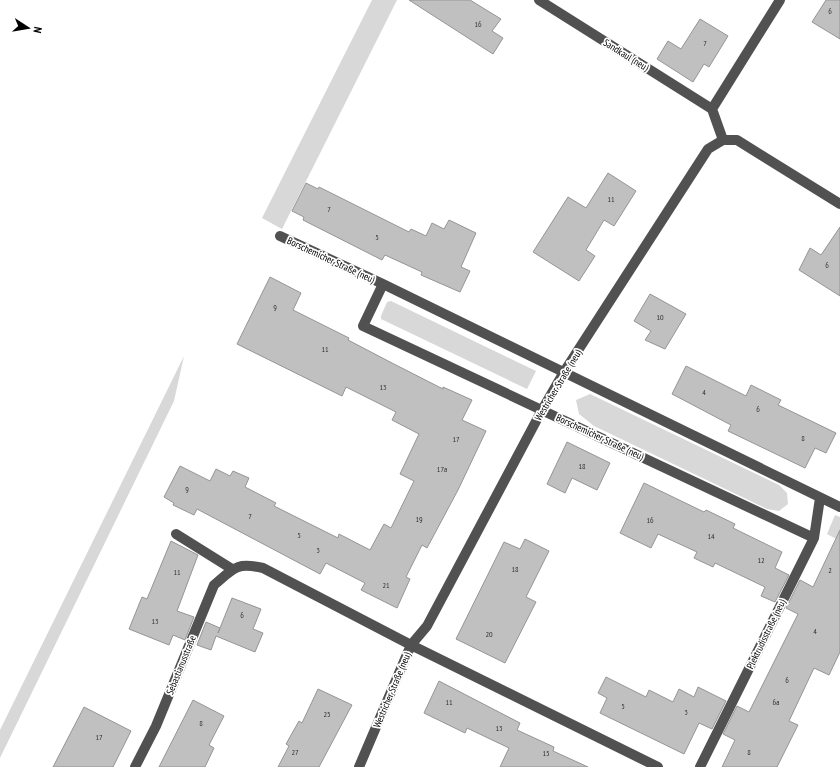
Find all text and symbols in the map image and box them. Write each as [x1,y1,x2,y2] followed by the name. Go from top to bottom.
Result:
[828,6,832,16] house number: 6
[8,8,48,48] north arrow
[474,19,482,29] house number: 16
[30,26,45,34] text: N
[601,36,652,74] street label: Sandkaul (neu)
[703,38,707,48] house number: 7
[607,194,615,204] house number: 11
[327,204,331,214] house number: 7
[375,232,379,242] house number: 5
[285,234,378,286] street label: Borschemicher Straße (neu)
[825,260,829,270] house number: 6
[273,302,277,312] house number: 9
[656,312,664,322] house number: 10
[321,344,329,354] house number: 11
[532,346,585,423] street label: Westricher Straße (neu)
[379,382,387,392] house number: 13
[702,387,706,397] house number: 4
[756,404,760,414] house number: 6
[554,411,647,463] street label: Borschemicher Straße (neu)
[801,433,805,443] house number: 8
[452,434,460,444] house number: 17
[578,461,586,471] house number: 18
[437,464,447,474] house number: 17a
[185,484,189,494] house number: 9
[248,511,252,521] house number: 7
[415,514,423,524] house number: 19
[646,515,654,525] house number: 16
[297,530,301,540] house number: 5
[707,531,715,541] house number: 14
[316,545,320,555] house number: 3
[757,555,765,565] house number: 12
[511,564,519,574] house number: 18
[828,565,832,575] house number: 2
[173,567,181,577] house number: 11
[382,580,390,590] house number: 21
[743,596,789,671] street label: Plektrudisstraße (neu)
[240,610,244,620] house number: 6
[151,616,159,626] house number: 13
[813,626,817,636] house number: 4
[485,629,493,639] house number: 20
[163,633,199,697] street label: Sebastianusstraße
[370,650,414,730] street label: Westricher Straße (neu)
[785,675,789,685] house number: 6
[445,697,453,707] house number: 11
[773,697,779,707] house number: 6a
[621,701,625,711] house number: 5
[684,707,688,717] house number: 3
[323,709,331,719] house number: 25
[199,718,203,728] house number: 8
[495,723,503,733] house number: 13
[95,732,103,742] house number: 17
[291,747,299,757] house number: 27
[747,747,751,757] house number: 8
[542,748,550,758] house number: 15

